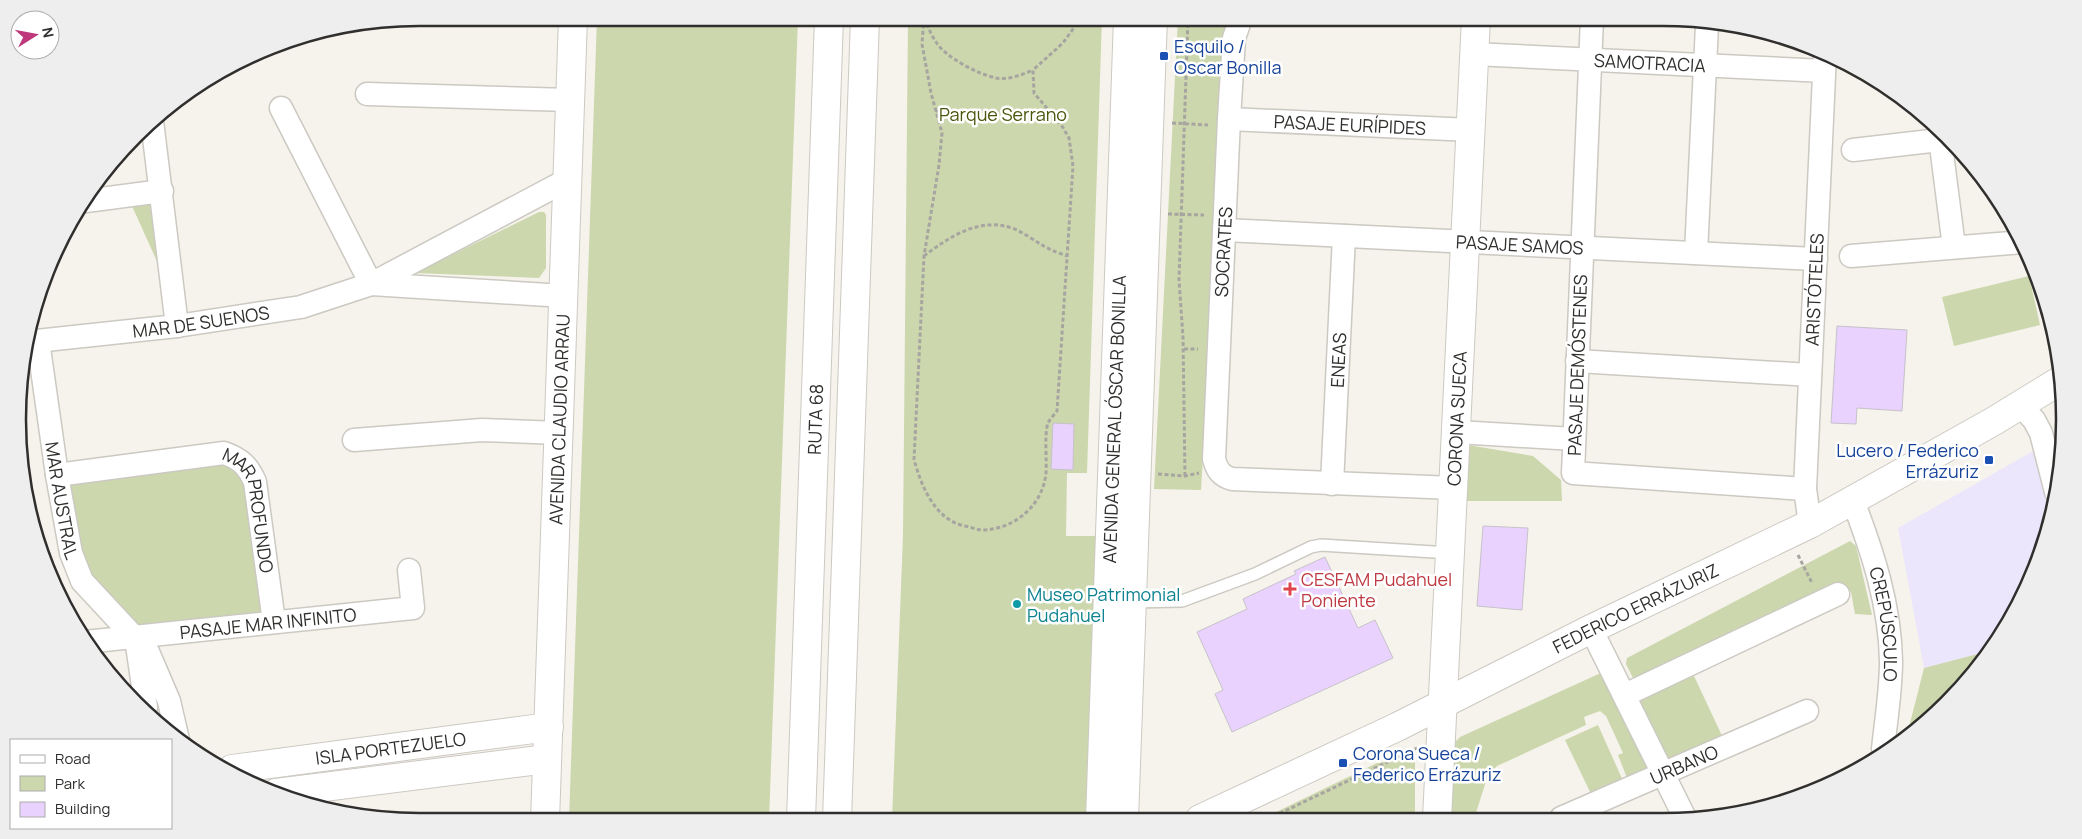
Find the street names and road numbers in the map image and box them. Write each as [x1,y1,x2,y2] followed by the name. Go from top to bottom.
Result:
[1593,48,1707,77] street label: SAMOTRACIA
[1273,109,1426,140] street label: PASAJE EURÍPIDES
[1209,206,1237,298] street label: SOCRATES
[1455,229,1584,260] street label: PASAJE SAMOS
[1800,233,1829,346] street label: ARISTÓTELES
[1097,274,1131,564] street label: AVENIDA GENERAL ÓSCAR BONILLA
[1562,274,1592,456] street label: PASAJE DEMÓSTENES
[131,300,271,343] street label: MAR DE SUENOS
[543,313,575,525] street label: AVENIDA CLAUDIO ARRAU
[1325,332,1351,388] street label: ENEAS
[1441,350,1472,487] street label: CORONA SUECA
[802,383,828,455] street label: RUTA 68
[40,440,84,563] street label: MAR AUSTRAL
[219,442,279,574] street label: MAR PROFUNDO
[1549,558,1722,658] street label: FEDERICO ERRÁZURIZ
[1864,564,1903,682] street label: CREPÚSCULO
[179,602,357,644] street label: PASAJE MAR INFINITO
[314,726,467,770] street label: ISLA PORTEZUELO
[1646,739,1722,790] street label: URBANO

